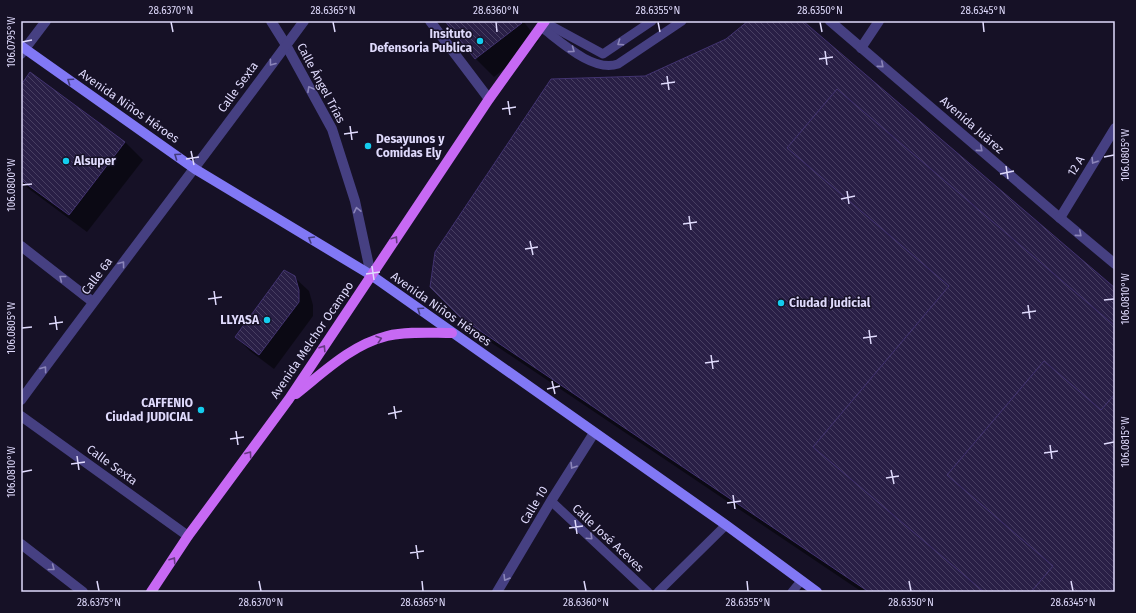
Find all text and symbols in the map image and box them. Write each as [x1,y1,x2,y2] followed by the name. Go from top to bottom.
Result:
[149,5,193,17] text: 28.6370°N
[310,5,356,17] text: 28.6365°N
[473,5,519,17] text: 28.6360°N
[636,5,680,17] text: 28.6355°N
[797,5,843,17] text: 28.6350°N
[960,5,1006,17] text: 28.6345°N
[6,16,18,67] text: 106.0795°W
[369,27,472,55] place label: Insituto Defensoria Publica
[475,36,485,46] marker: Insituto Defensoria Publica
[617,38,624,46] one-way arrow
[294,40,349,126] street label: Calle Ángel Trías
[568,45,575,52] one-way arrow
[215,59,261,115] street label: Calle Sexta
[270,59,277,66] one-way arrow
[876,60,884,67] one-way arrow
[76,66,182,146] street label: Avenida Niños Héroes
[68,79,75,86] one-way arrow
[308,86,315,93] one-way arrow
[937,94,1007,156] street label: Avenida Juárez
[1120,128,1132,181] text: 106.0805°W
[376,132,445,160] place label: Desayunos y Comidas Ely
[363,141,373,151] marker: Desayunos y Comidas Ely
[975,145,982,152] one-way arrow
[174,153,181,161] one-way arrow
[1064,153,1088,179] street label: 12 A
[73,154,116,168] place label: Alsuper
[61,156,71,166] marker: Alsuper
[1092,157,1099,164] one-way arrow
[6,158,18,212] text: 106.0800°W
[353,207,362,213] one-way arrow
[1074,229,1081,236] one-way arrow
[308,236,315,244] one-way arrow
[390,237,397,244] one-way arrow
[79,255,115,297] street label: Calle 6a
[117,262,124,269] one-way arrow
[388,269,494,349] street label: Avenida Niños Héroes
[1120,272,1132,325] text: 106.0810°W
[60,276,67,283] one-way arrow
[268,279,356,401] street label: Avenida Melchor Ocampo
[789,296,871,310] place label: Ciudad Judicial
[776,298,786,308] marker: Ciudad Judicial
[6,301,18,354] text: 106.0805°W
[417,307,424,315] one-way arrow
[220,313,260,327] place label: LLYASA
[262,315,272,325] marker: LLYASA
[376,335,383,343] one-way arrow
[318,345,326,352] one-way arrow
[39,366,46,373] one-way arrow
[105,396,193,424] place label: CAFFENIO Ciudad JUDICIAL
[196,405,206,415] marker: CAFFENIO Ciudad JUDICIAL
[1120,416,1132,468] text: 106.0815°W
[84,442,140,488] street label: Calle Sexta
[6,445,18,498] text: 106.0810°W
[244,452,251,459] one-way arrow
[570,462,578,469] one-way arrow
[517,483,551,526] street label: Calle 10
[569,501,647,575] street label: Calle José Aceves
[585,532,593,540] one-way arrow
[168,557,175,564] one-way arrow
[47,563,54,570] one-way arrow
[503,574,510,581] one-way arrow
[77,597,121,609] text: 28.6375°N
[239,597,283,609] text: 28.6370°N
[400,597,446,609] text: 28.6365°N
[563,597,609,609] text: 28.6360°N
[726,597,770,609] text: 28.6355°N
[888,597,934,609] text: 28.6350°N
[1050,597,1096,609] text: 28.6345°N

